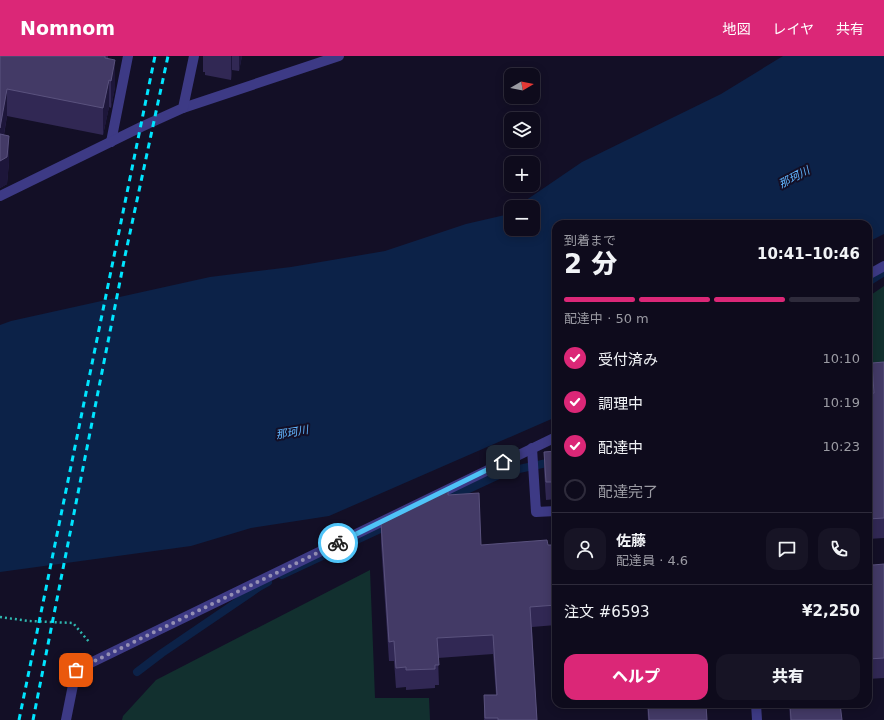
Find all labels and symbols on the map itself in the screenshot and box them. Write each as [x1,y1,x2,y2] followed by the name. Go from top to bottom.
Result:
[504,68,540,104] north arrow
[777,163,813,191] water label: 那珂川
[275,423,310,442] water label: 那珂川
[486,445,520,479] pin
[318,523,358,563] courier
[59,653,93,687] pin

